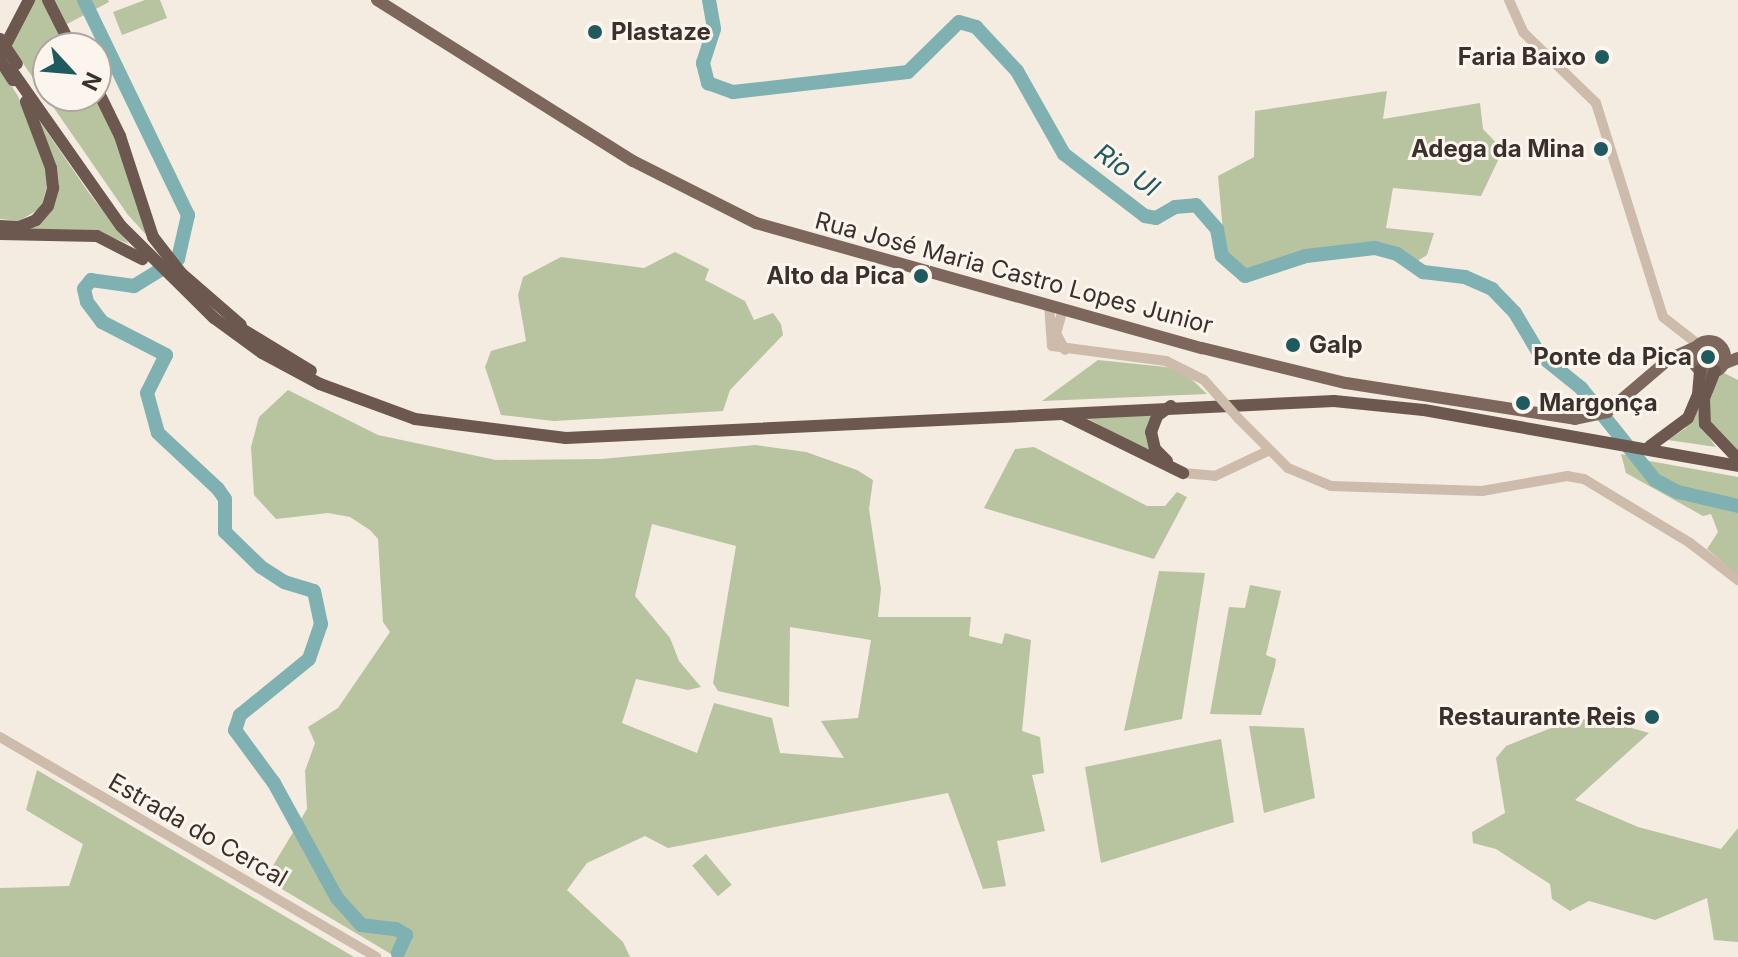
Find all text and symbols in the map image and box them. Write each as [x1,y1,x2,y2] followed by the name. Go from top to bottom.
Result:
[611,18,711,46] place label: Plastaze
[586,23,604,41] marker: Plastaze
[32,32,112,112] north arrow
[1458,43,1586,71] place label: Faria Baixo
[1593,48,1611,66] marker: Faria Baixo
[76,68,107,95] text: N
[1411,135,1585,163] place label: Adega da Mina
[1089,137,1165,203] water label: Rio Ul
[1592,140,1610,158] marker: Adega da Mina
[812,206,1216,340] street label: Rua José Maria Castro Lopes Junior
[766,262,905,290] place label: Alto da Pica
[912,267,930,285] marker: Alto da Pica
[1309,331,1363,359] place label: Galp
[1284,336,1302,354] marker: Galp
[1533,343,1692,371] place label: Ponte da Pica
[1699,348,1717,366] marker: Ponte da Pica
[1539,389,1658,417] place label: Margonça
[1514,394,1532,412] marker: Margonça
[1438,703,1636,731] place label: Restaurante Reis
[1643,708,1661,726] marker: Restaurante Reis
[104,767,292,893] street label: Estrada do Cercal

